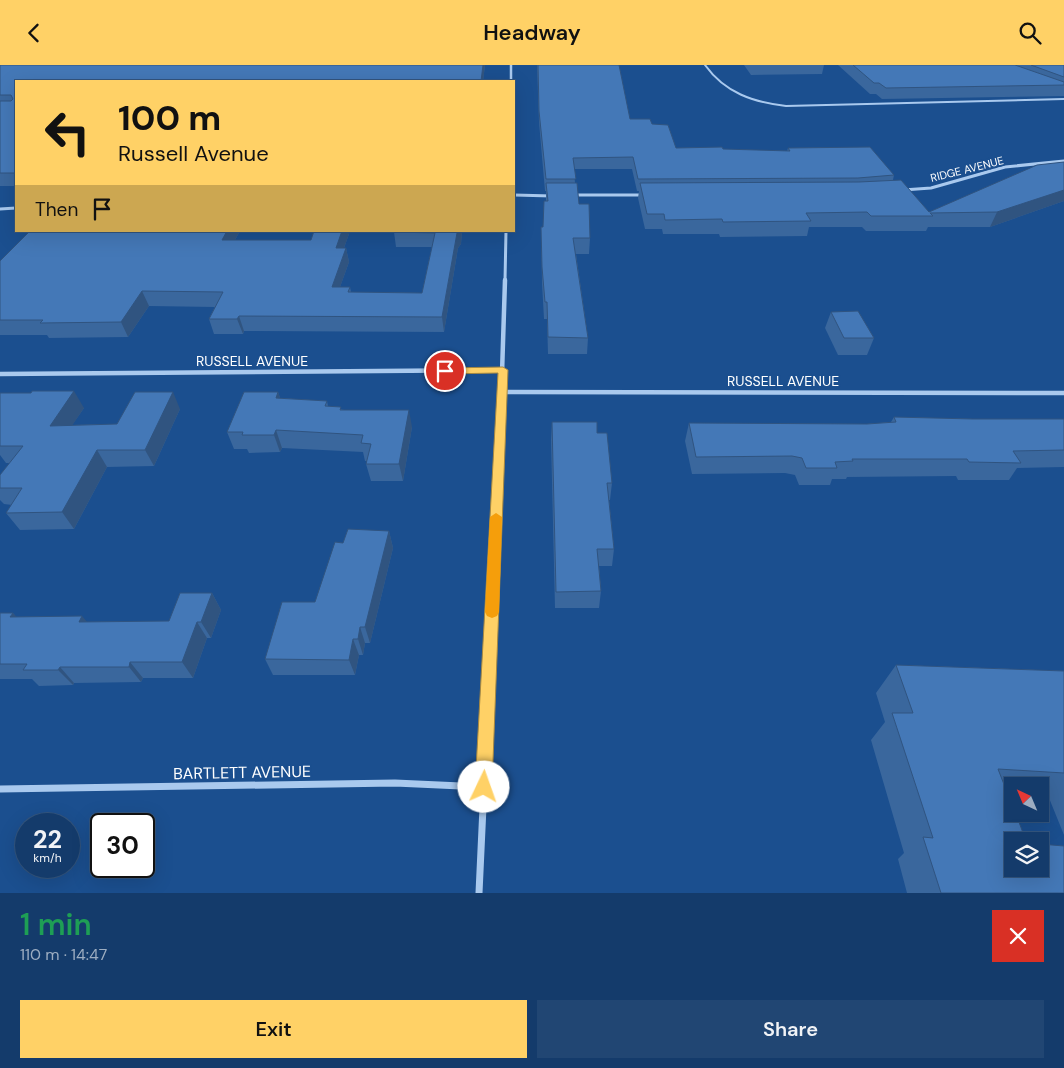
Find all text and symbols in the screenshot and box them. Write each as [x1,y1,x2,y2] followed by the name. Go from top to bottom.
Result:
[483,18,581,47] text: Headway
[20,19,48,47] icon: back
[1016,19,1044,47] icon: search
[118,95,221,141] text: 100 m
[35,100,100,165] icon: left
[118,139,269,168] text: Russell Avenue
[929,153,1005,185] street label: RIDGE AVENUE
[88,195,116,223] icon: arrive
[35,197,78,222] text: Then
[424,350,466,392] pin
[196,352,308,370] street label: RUSSELL AVENUE
[431,357,459,385] icon: arrive
[727,372,839,390] street label: RUSSELL AVENUE
[457,760,509,812] position arrow
[173,761,311,784] street label: BARTLETT AVENUE
[1004,777,1049,823] north arrow
[1004,777,1049,877] map controls
[90,813,155,878] speed limit sign: 30
[33,823,62,856] text: 22
[1004,832,1049,877] button: layers
[33,850,62,866] text: km/h
[20,905,92,944] text: 1 min
[992,910,1044,962] button: close
[20,944,107,965] text: 110 m · 14:47
[20,1000,527,1058] button: Exit
[537,1000,1044,1058] button: Share

